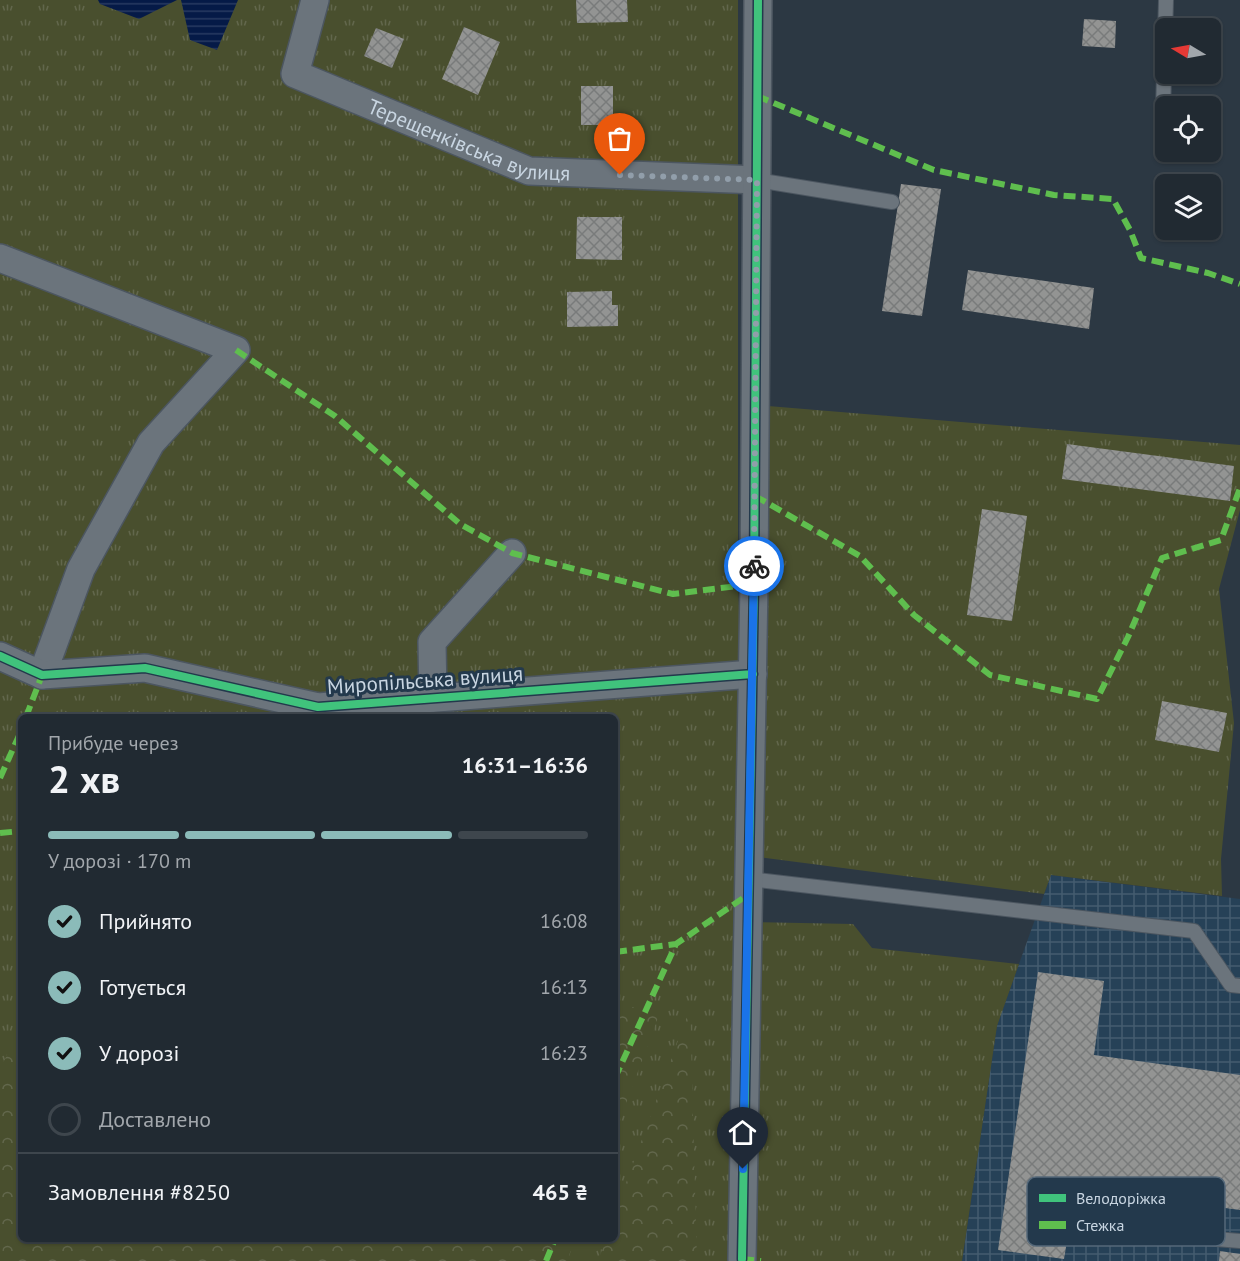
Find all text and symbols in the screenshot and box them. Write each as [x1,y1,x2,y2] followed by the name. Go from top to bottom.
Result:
[1155,18,1221,84] north arrow
[1155,18,1221,240] map controls
[364,92,571,186] street label: Терещенківська вулиця
[1155,96,1221,162] button: locate
[594,113,645,175] pin
[603,122,636,155] icon: bag
[1155,174,1221,240] button: layers
[724,536,784,596] courier
[738,550,771,583] icon: bike
[326,660,524,700] street label: Миропільська вулиця
[48,730,179,756] text: Прибуде через
[462,751,588,779] text: 16:31–16:36
[48,753,120,804] text: 2 хв
[48,848,191,874] text: У дорозі · 170 m
[48,905,81,938] icon: check
[99,907,192,935] text: Прийнято
[540,908,588,934] text: 16:08
[48,971,81,1004] icon: check
[99,973,186,1001] text: Готується
[540,974,588,1000] text: 16:13
[48,1037,81,1070] icon: check
[99,1039,179,1067] text: У дорозі
[540,1040,588,1066] text: 16:23
[99,1105,211,1133] text: Доставлено
[717,1107,768,1169] pin
[726,1116,759,1149] icon: home
[1027,1177,1225,1246] legend
[48,1178,230,1206] text: Замовлення #8250
[533,1178,588,1206] text: 465 ₴
[1076,1188,1166,1208] text: Велодоріжка
[1076,1215,1124,1235] text: Стежка

